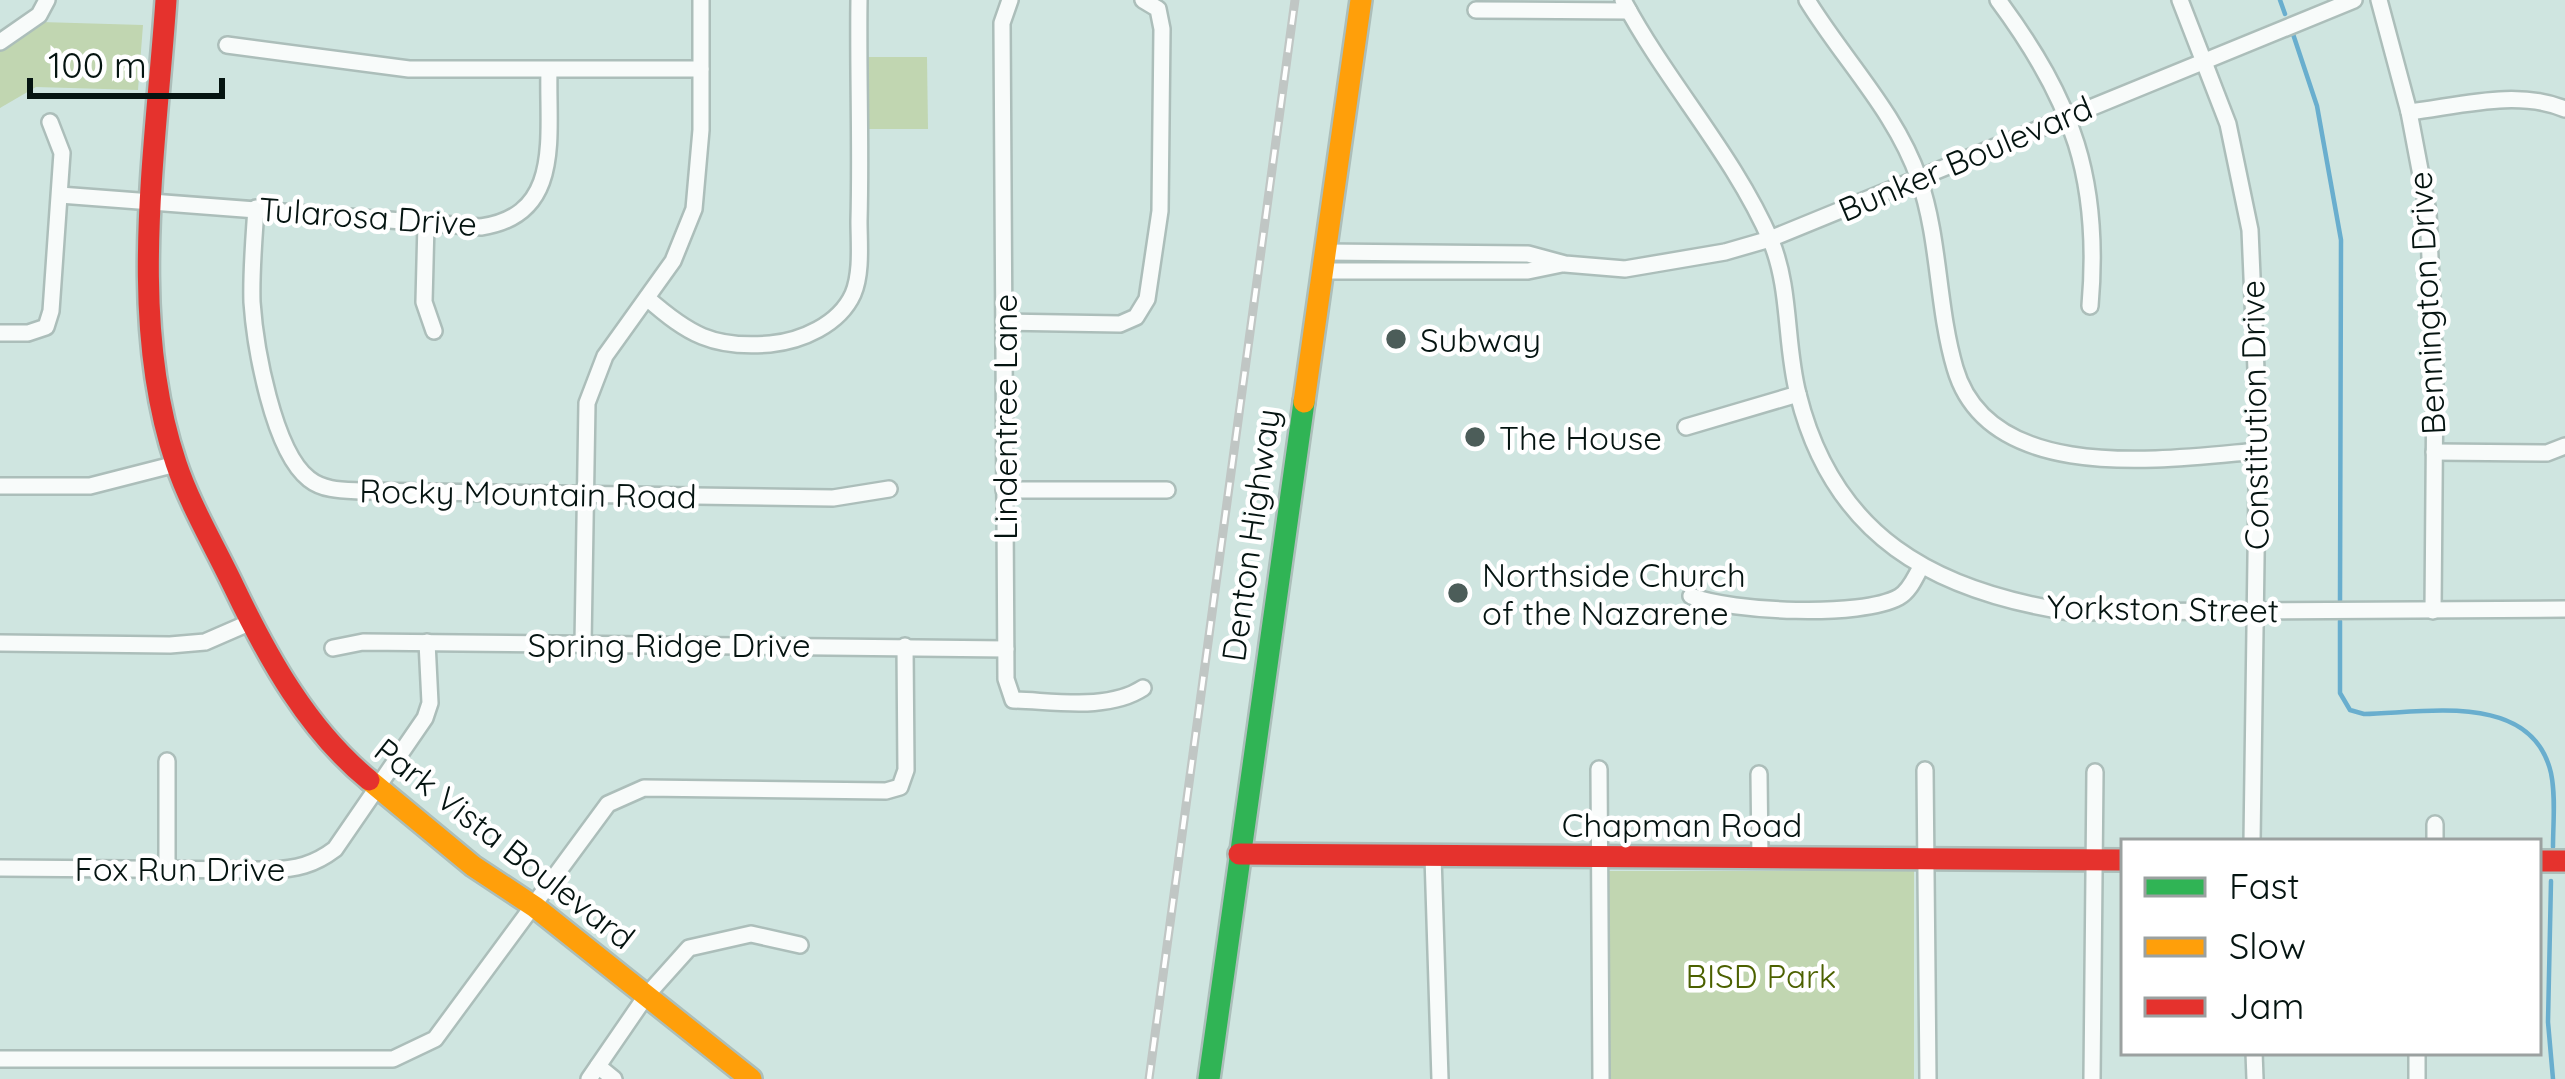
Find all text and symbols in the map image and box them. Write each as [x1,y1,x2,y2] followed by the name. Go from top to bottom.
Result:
[30,24,222,98] scale bar
[48,42,147,87] text: 100 m
[1832,86,2098,230] street label: Bunker Boulevard
[2399,170,2453,436] street label: Bennington Drive
[258,188,478,244] street label: Tularosa Drive
[2231,280,2277,550] street label: Constitution Drive
[984,294,1025,540] street label: Lindentree Lane
[1420,319,1541,360] place label: Subway
[1383,326,1409,352] marker: Subway
[1212,406,1288,664] street label: Denton Highway
[1499,417,1662,458] place label: The House
[1462,424,1488,450] marker: The House
[359,470,697,516] street label: Rocky Mountain Road
[1482,554,1746,633] place label: Northside Church of the Nazarene
[1445,580,1471,606] marker: Northside Church of the Nazarene
[2047,585,2279,631] street label: Yorkston Street
[527,624,811,665] street label: Spring Ridge Drive
[367,729,643,957] street label: Park Vista Boulevard
[1562,804,1802,845] street label: Chapman Road
[2121,839,2541,1055] legend
[75,848,285,889] street label: Fox Run Drive
[2229,863,2300,908] text: Fast
[2229,923,2306,968] text: Slow
[1686,955,1836,996] park label: BISD Park
[2229,983,2304,1028] text: Jam

